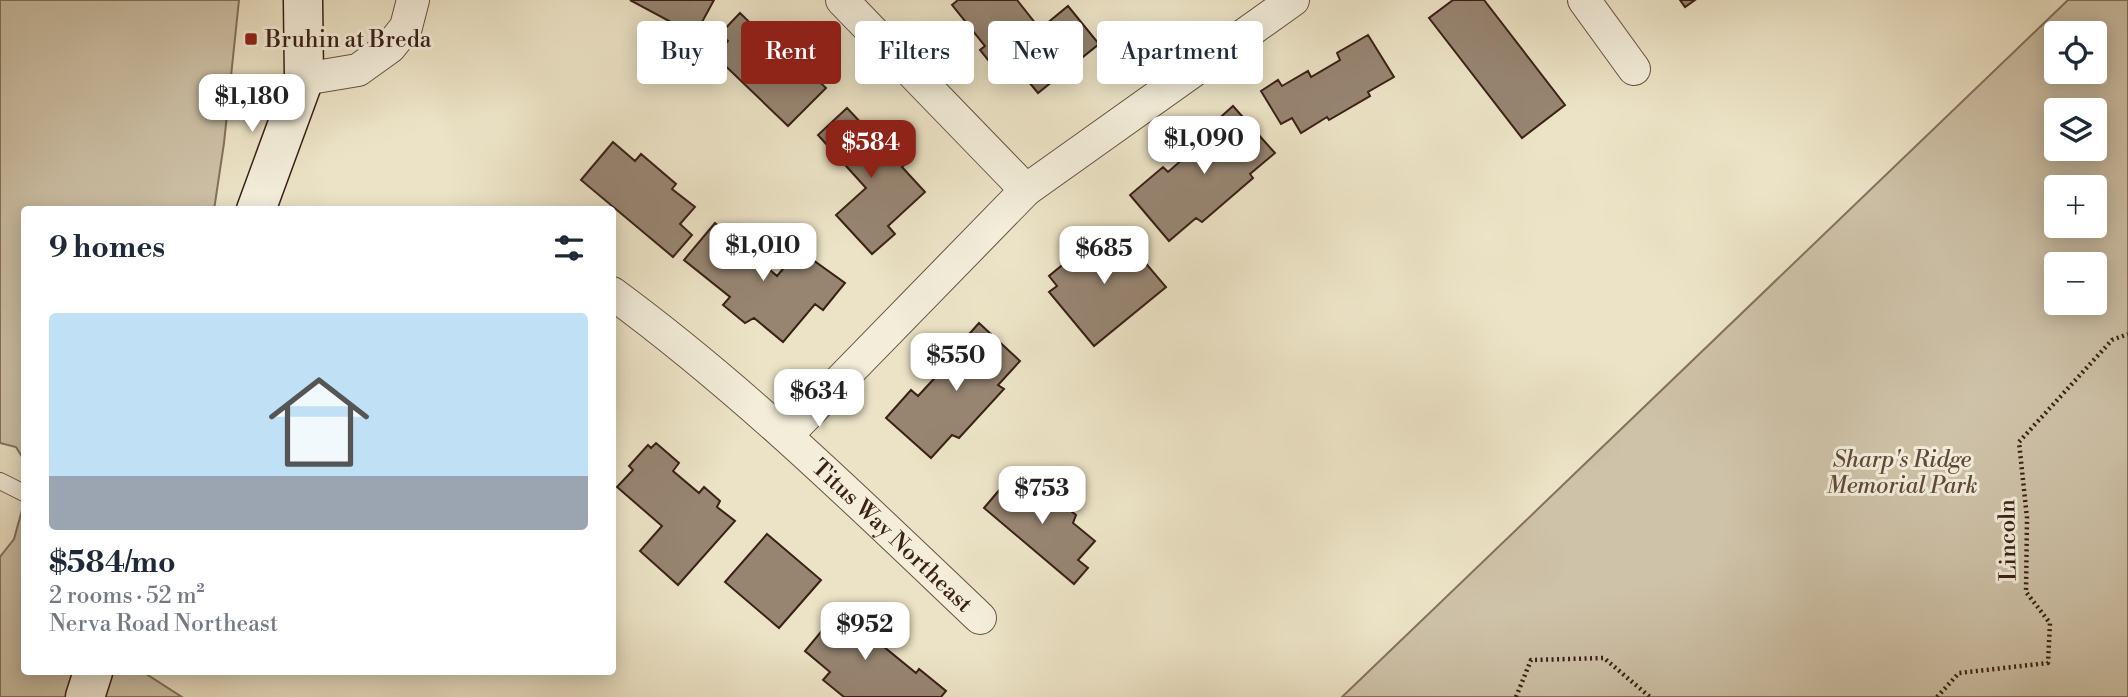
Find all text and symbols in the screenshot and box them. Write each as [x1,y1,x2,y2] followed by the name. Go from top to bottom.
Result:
[637,21,727,84] chip: Buy
[741,21,841,84] chip: Rent
[855,21,974,84] chip: Filters
[988,21,1083,84] chip: New
[1097,21,1263,84] chip: Apartment
[2044,21,2107,315] map controls
[2044,21,2107,84] button: locate
[264,26,432,54] place label: Bruhin at Breda
[243,31,259,47] marker: Bruhin at Breda
[195,74,309,134] pin: $1,180
[215,83,289,111] text: $1,180
[2044,98,2107,161] button: layers
[1147,116,1261,176] pin: $1,090
[830,120,912,180] pin: $584
[1164,125,1244,153] text: $1,090
[842,129,900,157] text: $584
[2044,175,2107,238] button: +
[706,224,820,283] pin: $1,010
[1063,226,1145,286] pin: $685
[49,229,165,267] text: 9 homes
[550,229,588,267] icon: filters
[725,232,801,260] text: $1,010
[1075,235,1133,263] text: $685
[2044,252,2107,315] button: −
[915,334,997,393] pin: $550
[927,342,985,370] text: $550
[256,359,382,485] icon: home
[778,370,860,429] pin: $634
[790,378,848,406] text: $634
[1827,446,1977,500] park label: Sharp's Ridge Memorial Park
[806,454,978,618] street label: Titus Way Northeast
[1001,466,1083,526] pin: $753
[1015,475,1069,503] text: $753
[1993,499,2023,581] street label: Lincoln
[49,544,176,582] text: $584/mo
[49,582,205,610] text: 2 rooms · 52 m²
[824,602,906,662] pin: $952
[49,610,278,638] text: Nerva Road Northeast
[837,611,893,639] text: $952

